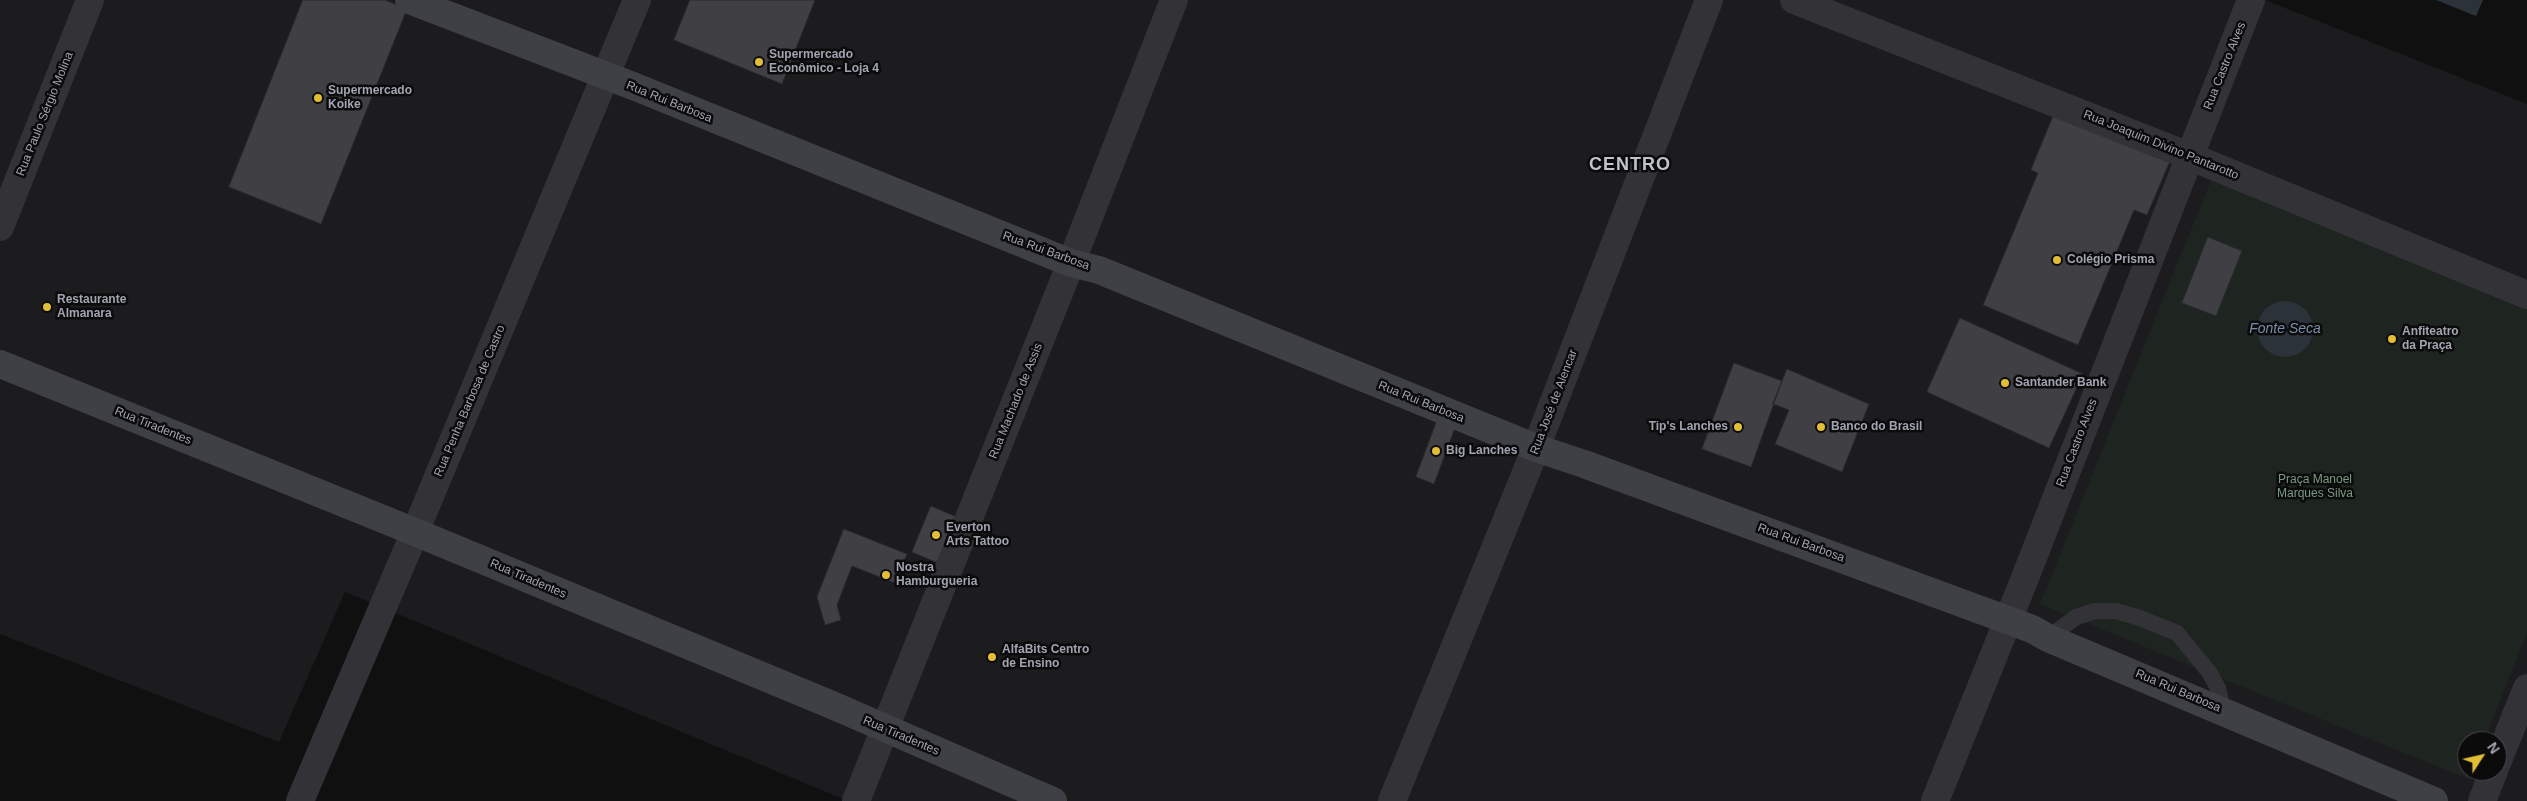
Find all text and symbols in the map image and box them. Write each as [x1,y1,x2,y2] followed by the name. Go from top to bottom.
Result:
[2201,20,2249,112] street label: Rua Castro Alves
[769,48,879,76] place label: Supermercado Econômico - Loja 4
[13,50,77,178] street label: Rua Paulo Sérgio Molina
[753,56,765,68] marker: Supermercado Econômico - Loja 4
[624,78,714,126] street label: Rua Rui Barbosa
[328,84,412,112] place label: Supermercado Koike
[312,92,324,104] marker: Supermercado Koike
[2081,107,2241,183] street label: Rua Joaquim Divino Pantarotto
[1588,154,1672,176] district label: CENTRO
[1001,229,1091,273] street label: Rua Rui Barbosa
[2067,253,2154,267] place label: Colégio Prisma
[2051,254,2063,266] marker: Colégio Prisma
[57,293,126,321] place label: Restaurante Almanara
[41,301,53,313] marker: Restaurante Almanara
[2249,321,2321,337] water label: Fonte Seca
[431,323,509,479] street label: Rua Penha Barbosa de Castro
[2402,325,2459,353] place label: Anfiteatro da Praça
[2386,333,2398,345] marker: Anfiteatro da Praça
[986,341,1046,461] street label: Rua Machado de Assis
[1527,347,1581,457] street label: Rua José de Alencar
[2015,376,2106,390] place label: Santander Bank
[1999,377,2011,389] marker: Santander Bank
[1376,378,1466,426] street label: Rua Rui Barbosa
[2054,397,2100,489] street label: Rua Castro Alves
[112,404,194,448] street label: Rua Tiradentes
[1649,420,1728,434] place label: Tip's Lanches
[1831,420,1922,434] place label: Banco do Brasil
[1732,421,1744,433] marker: Tip's Lanches
[1815,421,1827,433] marker: Banco do Brasil
[1446,444,1517,458] place label: Big Lanches
[1430,445,1442,457] marker: Big Lanches
[2277,473,2353,501] park label: Praça Manoel Marques Silva
[946,521,1009,549] place label: Everton Arts Tattoo
[1756,521,1846,565] street label: Rua Rui Barbosa
[930,529,942,541] marker: Everton Arts Tattoo
[488,556,568,602] street label: Rua Tiradentes
[896,561,977,589] place label: Nostra Hamburgueria
[880,569,892,581] marker: Nostra Hamburgueria
[1002,643,1089,671] place label: AlfaBits Centro de Ensino
[986,651,998,663] marker: AlfaBits Centro de Ensino
[2133,667,2223,715] street label: Rua Rui Barbosa
[861,713,941,759] street label: Rua Tiradentes
[2457,731,2507,781] north arrow
[2484,739,2503,757] text: N

